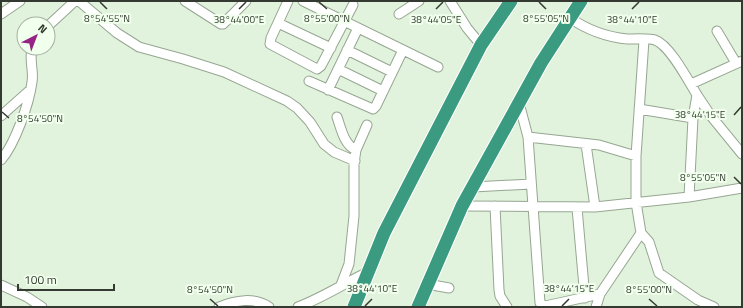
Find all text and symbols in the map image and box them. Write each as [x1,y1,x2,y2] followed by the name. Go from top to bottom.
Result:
[84,11,130,26] text: 8°54'55"N
[304,11,350,26] text: 8°55'00"N
[523,11,569,26] text: 8°55'05"N
[214,12,265,27] text: 38°44'00"E
[411,12,462,27] text: 38°44'05"E
[607,12,658,27] text: 38°44'10"E
[16,16,56,56] north arrow
[35,20,51,37] text: N
[675,107,726,122] text: 38°44'15"E
[17,111,63,126] text: 8°54'50"N
[680,170,726,185] text: 8°55'05"N
[18,266,114,292] scale bar
[24,270,57,289] text: 100 m
[347,281,398,296] text: 38°44'10"E
[544,281,595,296] text: 38°44'15"E
[187,282,233,297] text: 8°54'50"N
[626,282,672,297] text: 8°55'00"N

